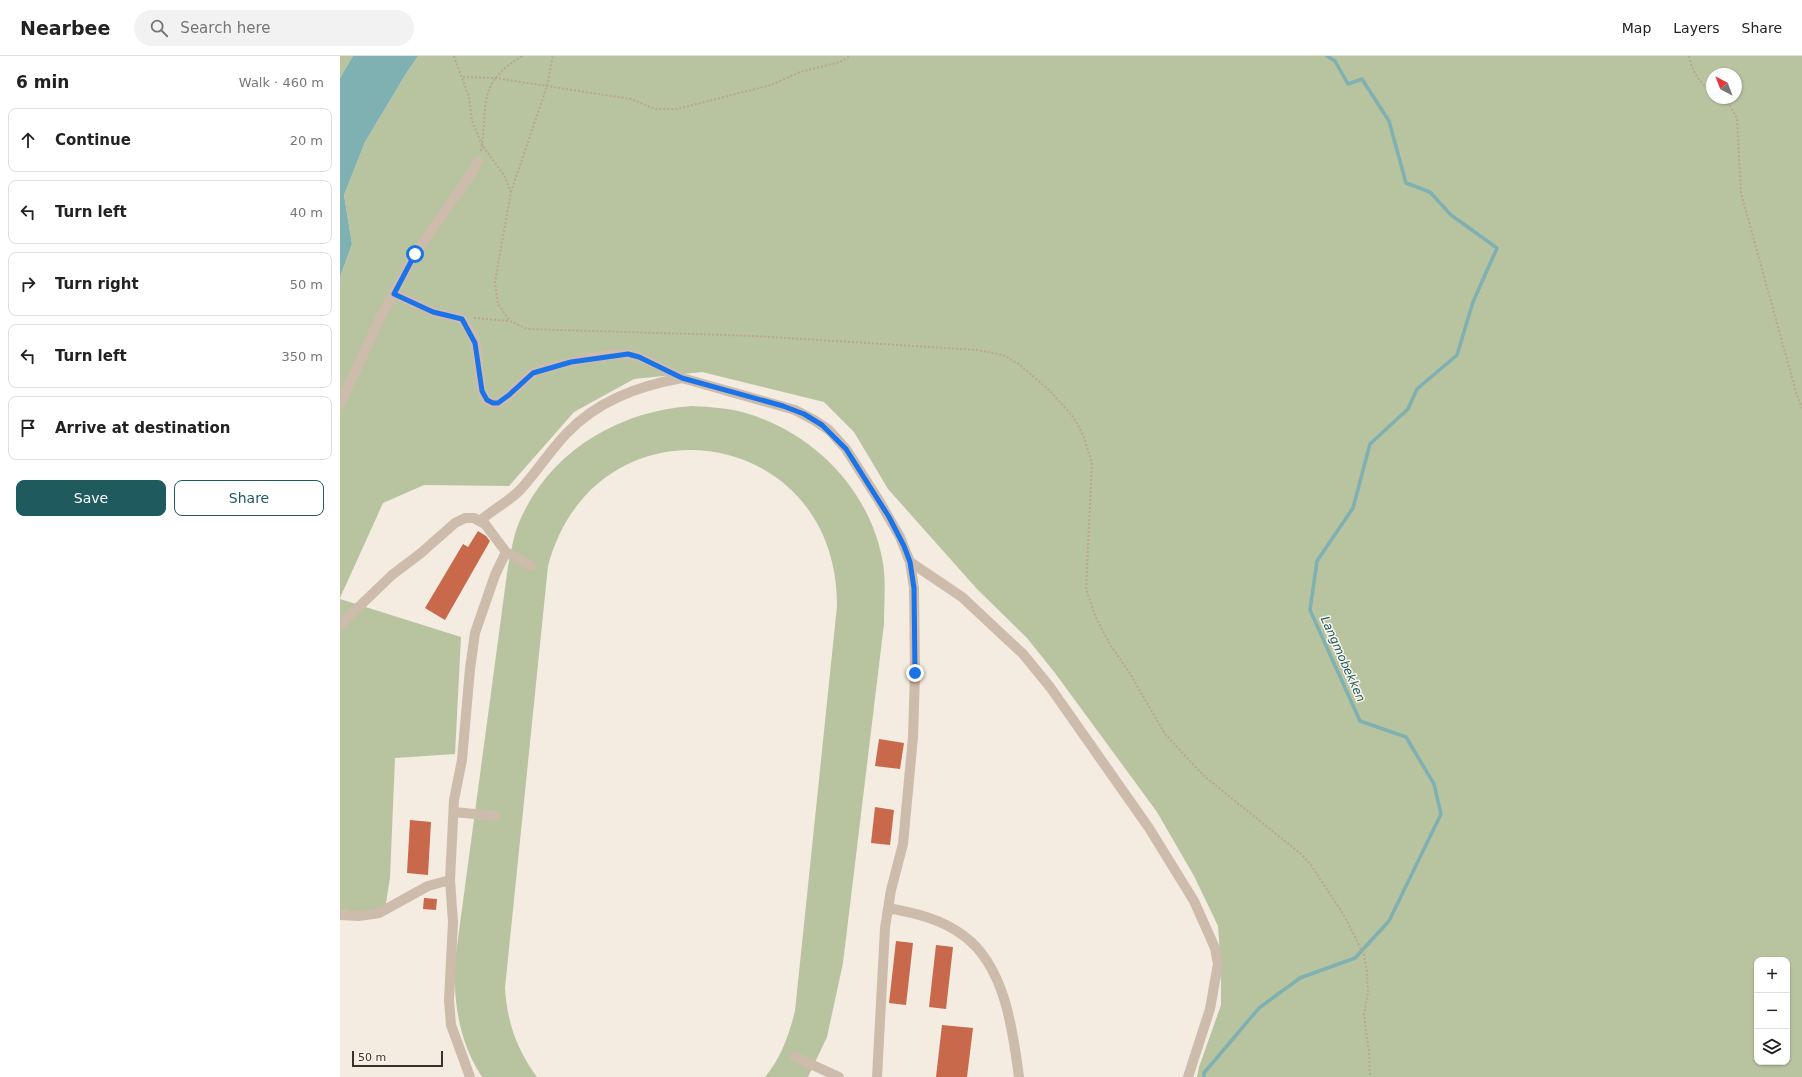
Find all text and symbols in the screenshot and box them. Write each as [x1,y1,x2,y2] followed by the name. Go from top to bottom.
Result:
[134,10,414,46] search box
[20,17,110,39] text: Nearbee
[148,17,170,39] icon: search
[180,19,270,37] text: Search here
[1622,20,1651,36] text: Map
[1673,20,1720,36] text: Layers
[1742,20,1782,36] text: Share
[1706,68,1742,104] north arrow
[16,72,69,92] text: 6 min
[239,75,324,90] text: Walk · 460 m
[17,129,39,151] icon: ahead
[55,131,131,149] text: Continue
[290,133,323,148] text: 20 m
[17,201,39,223] icon: left
[55,203,127,221] text: Turn left
[290,205,323,220] text: 40 m
[406,245,424,263] route start
[17,273,39,295] icon: right
[55,275,139,293] text: Turn right
[290,277,323,292] text: 50 m
[17,345,39,367] icon: left
[55,347,127,365] text: Turn left
[281,349,323,364] text: 350 m
[17,417,39,439] icon: arrive
[55,419,230,437] text: Arrive at destination
[16,480,166,516] button: Save
[174,480,324,516] button: Share
[1318,614,1368,704] water label: Langmobekken
[906,664,924,682] route end
[1754,957,1790,1065] map controls
[1754,957,1790,993] button: +
[1754,993,1790,1029] button: −
[1754,1029,1790,1065] button: layers
[352,1049,443,1068] scale bar
[358,1051,386,1064] text: 50 m

